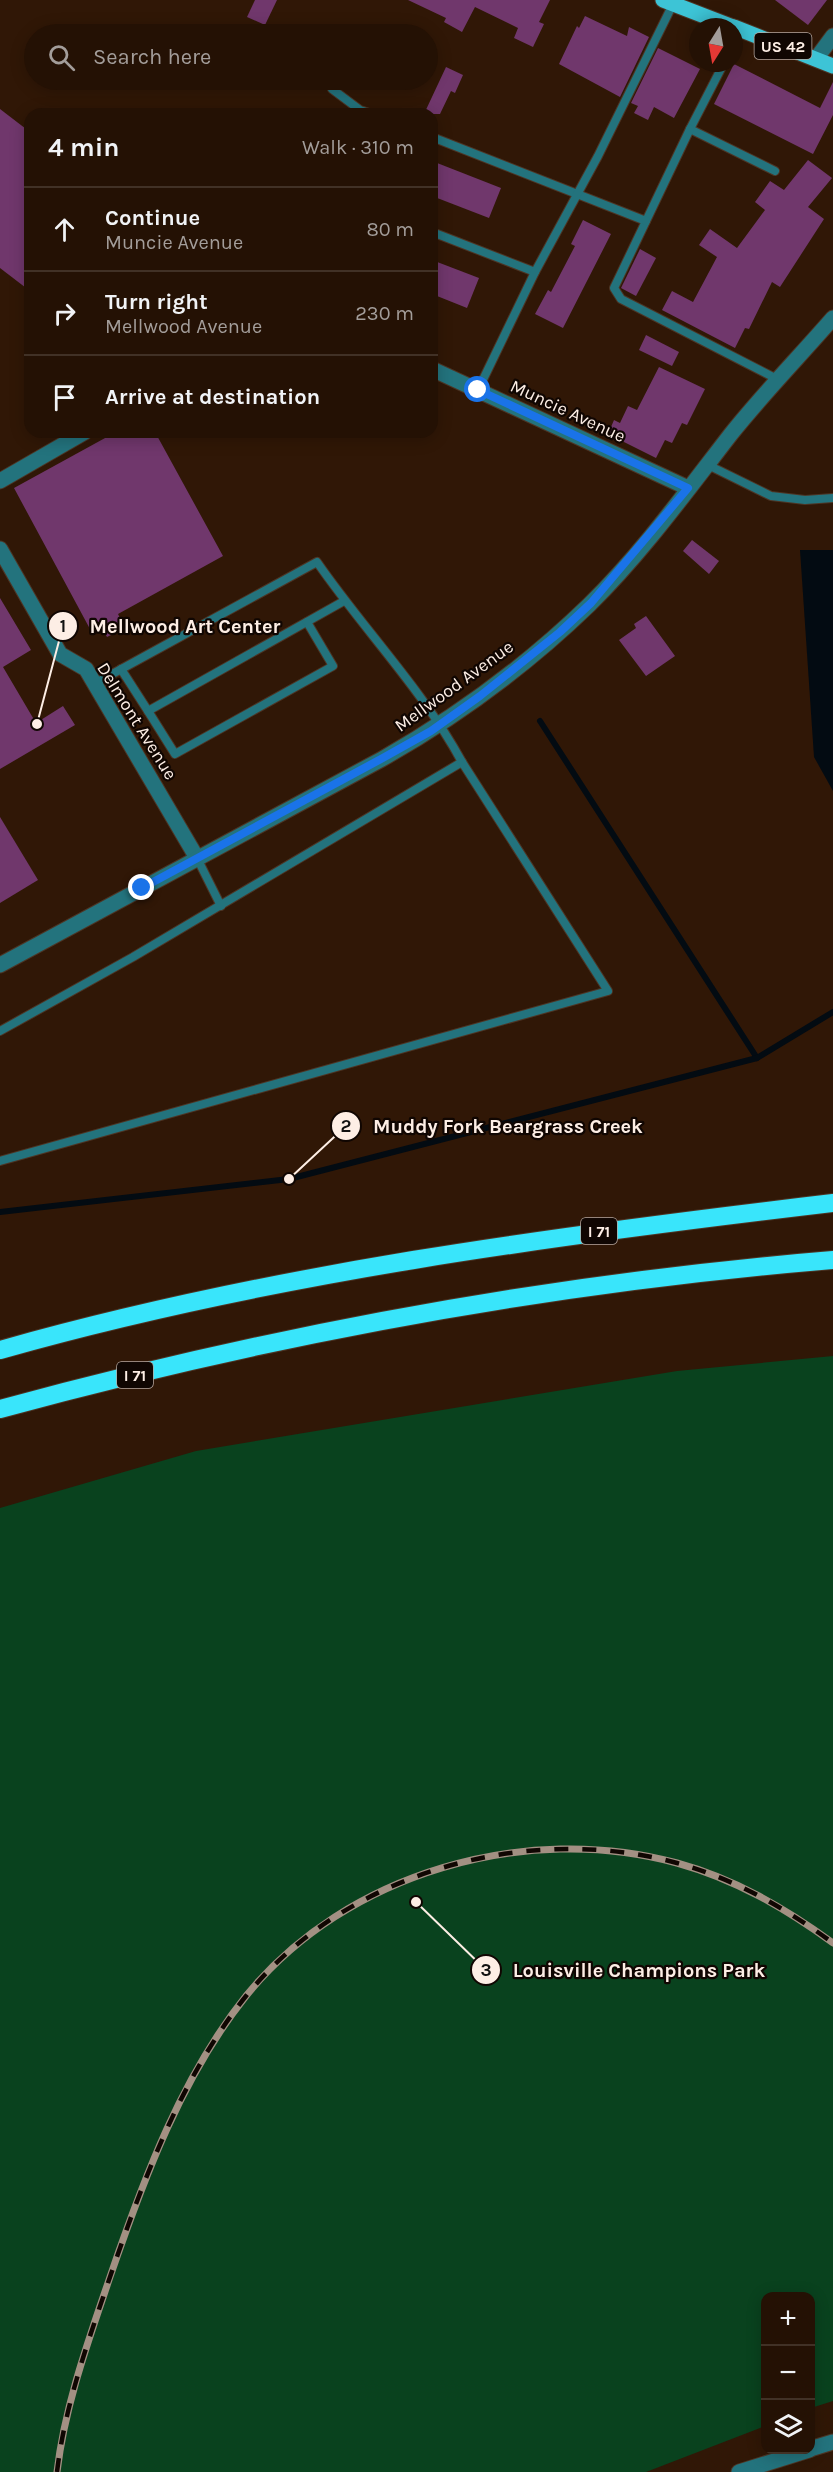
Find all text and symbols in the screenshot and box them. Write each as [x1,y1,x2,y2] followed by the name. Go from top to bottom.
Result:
[689,18,743,72] north arrow
[24,24,438,90] search box
[754,33,812,59] road number: US 42
[45,41,78,74] icon: search
[93,44,211,70] text: Search here
[48,132,119,163] text: 4 min
[302,136,414,159] text: Walk · 310 m
[105,205,200,231] text: Continue
[48,213,81,246] icon: ahead
[366,218,414,241] text: 80 m
[105,231,243,254] text: Muncie Avenue
[105,289,208,315] text: Turn right
[48,297,81,330] icon: right
[355,302,414,325] text: 230 m
[105,315,262,338] text: Mellwood Avenue
[507,375,629,447] street label: Muncie Avenue
[464,376,490,402] route start
[48,381,81,414] icon: arrive
[105,384,320,410] text: Arrive at destination
[48,607,292,645] callout: Mellwood Art Center
[60,615,66,637] text: 1
[90,615,281,638] text: Mellwood Art Center
[390,636,518,736] street label: Mellwood Avenue
[92,658,182,784] street label: Delmont Avenue
[128,874,154,900] route end
[331,1107,655,1145] callout: Muddy Fork Beargrass Creek
[341,1115,351,1137] text: 2
[373,1115,643,1138] text: Muddy Fork Beargrass Creek
[581,1218,617,1244] road number: I 71
[117,1362,153,1388] road number: I 71
[471,1951,777,1989] callout: Louisville Champions Park
[480,1959,492,1981] text: 3
[513,1959,765,1982] text: Louisville Champions Park
[761,2292,815,2454] map controls
[761,2292,815,2346] button: +
[761,2346,815,2400] button: −
[761,2400,815,2454] button: layers

